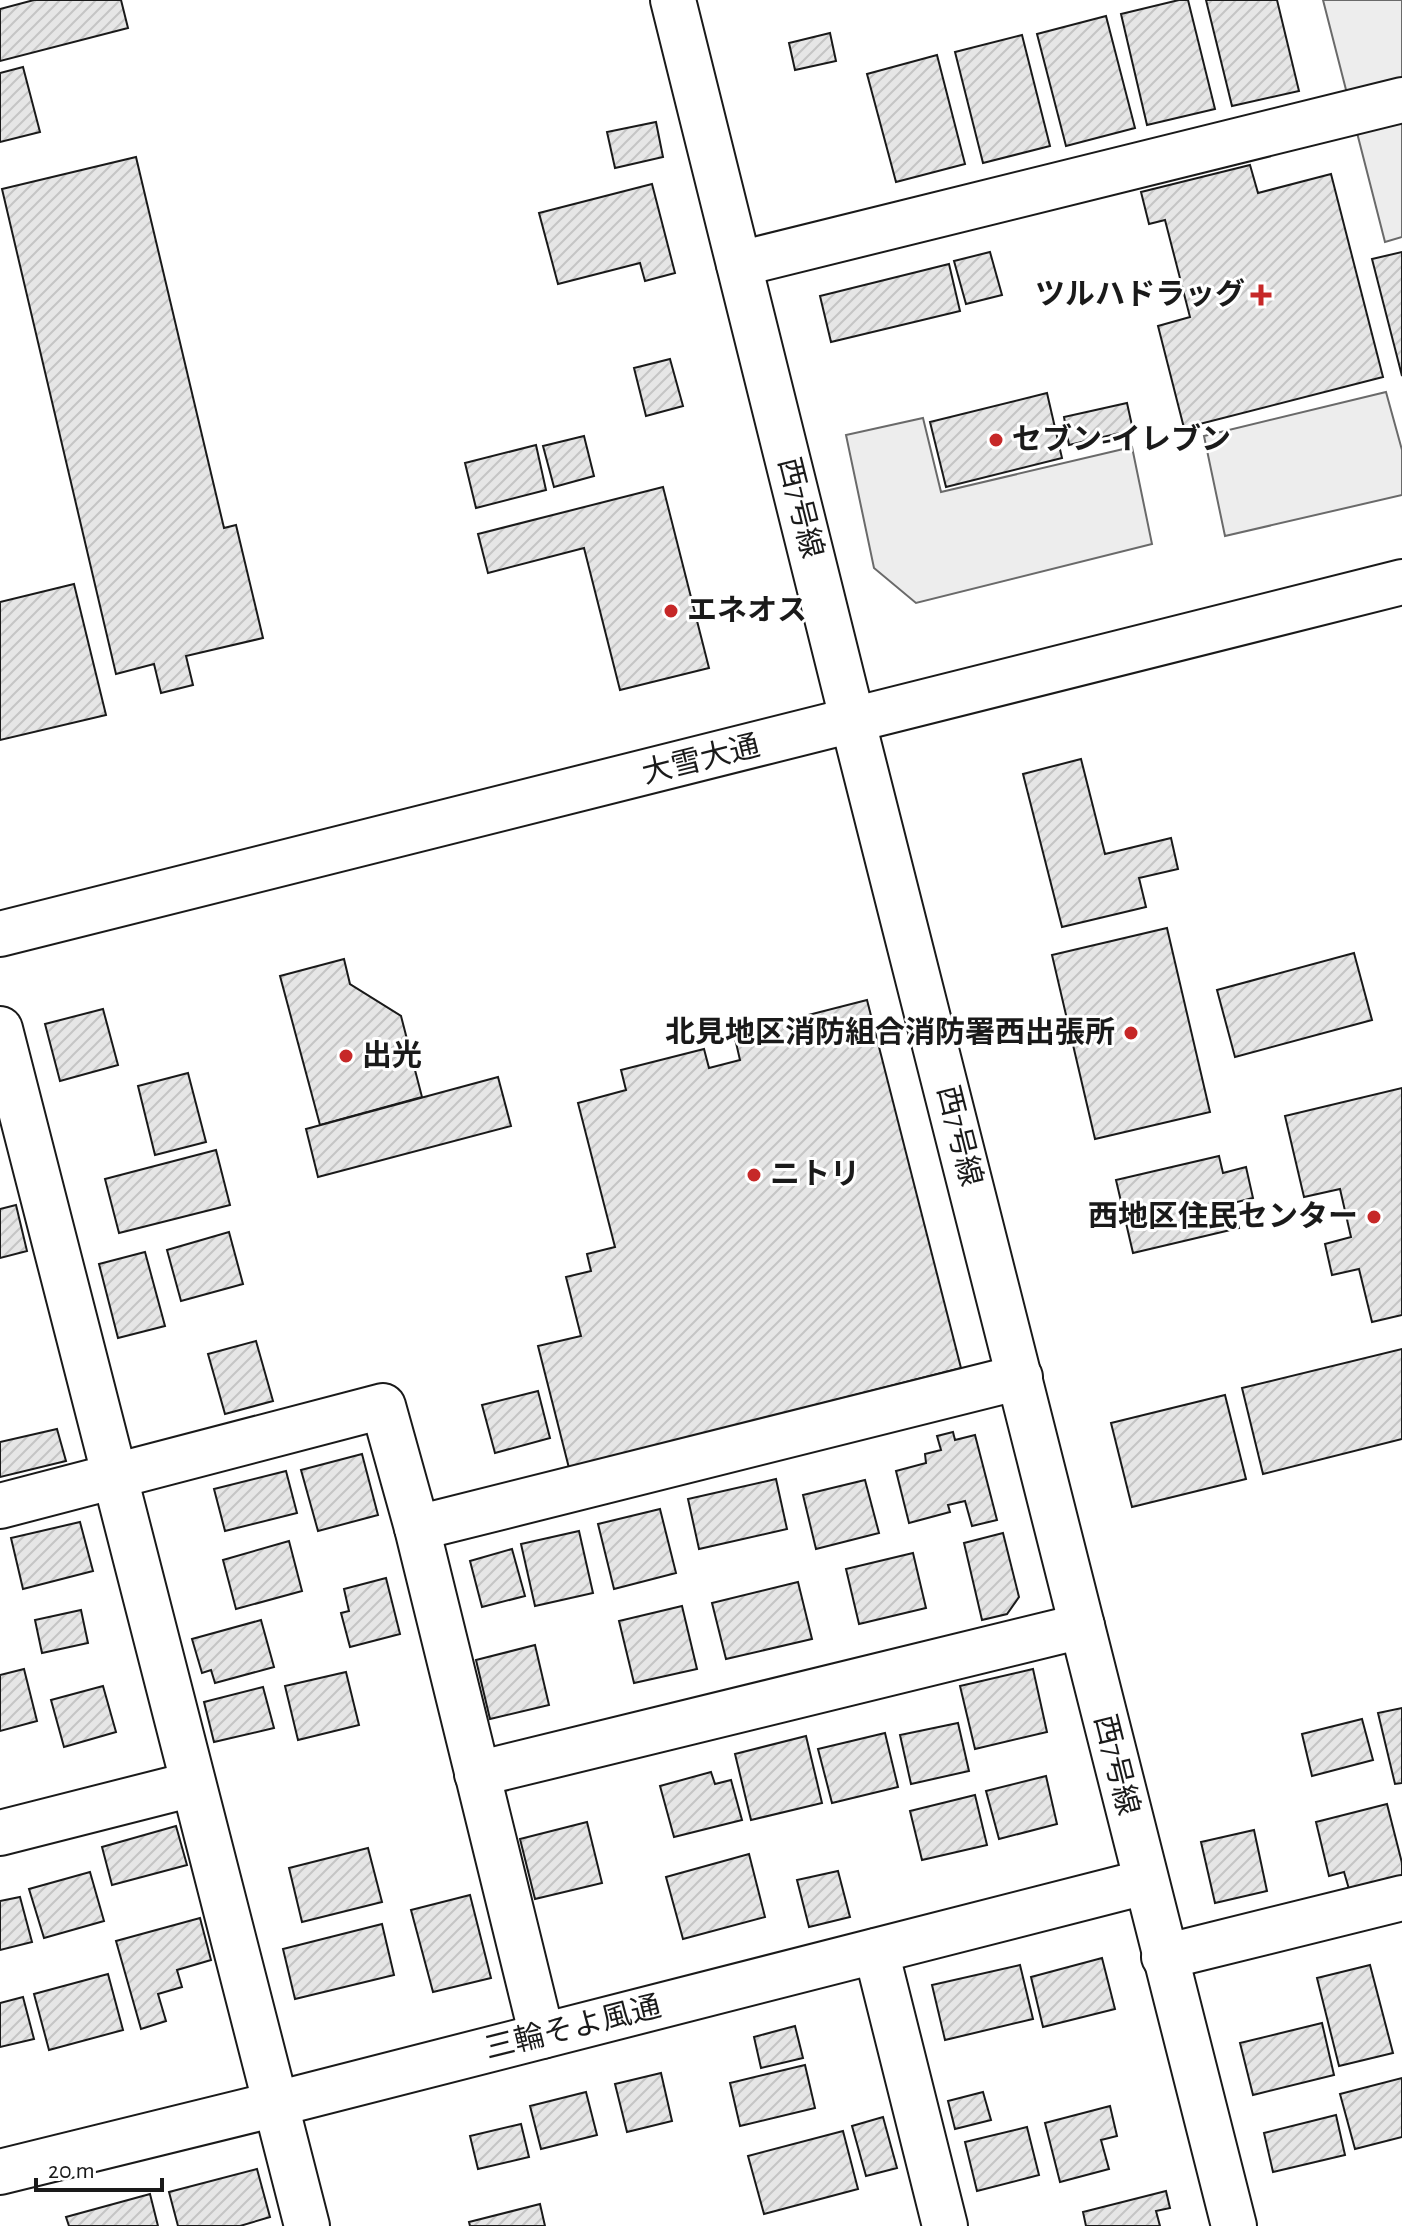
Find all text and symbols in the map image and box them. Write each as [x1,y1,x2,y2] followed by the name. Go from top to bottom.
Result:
[1035,278,1245,310] place label: ツルハドラッグ
[1252,286,1270,304] marker: ツルハドラッグ
[1012,423,1231,455] place label: セブン-イレブン
[987,431,1005,449] marker: セブン-イレブン
[773,454,829,561] street label: 西7号線
[687,595,807,626] place label: エネオス
[662,602,680,620] marker: エネオス
[639,730,763,789] street label: 大雪大通
[665,1016,1115,1048] place label: 北見地区消防組合消防署西出張所
[1122,1024,1140,1042] marker: 北見地区消防組合消防署西出張所
[362,1039,422,1071] place label: 出光
[337,1047,355,1065] marker: 出光
[932,1082,988,1189] street label: 西7号線
[770,1160,860,1190] place label: ニトリ
[745,1166,763,1184] marker: ニトリ
[1088,1200,1358,1232] place label: 西地区住民センター
[1365,1208,1383,1226] marker: 西地区住民センター
[1089,1711,1145,1818] street label: 西7号線
[482,1990,664,2064] street label: 三輪そよ風通
[36,2142,162,2192] scale bar
[48,2159,95,2183] text: 20 m

